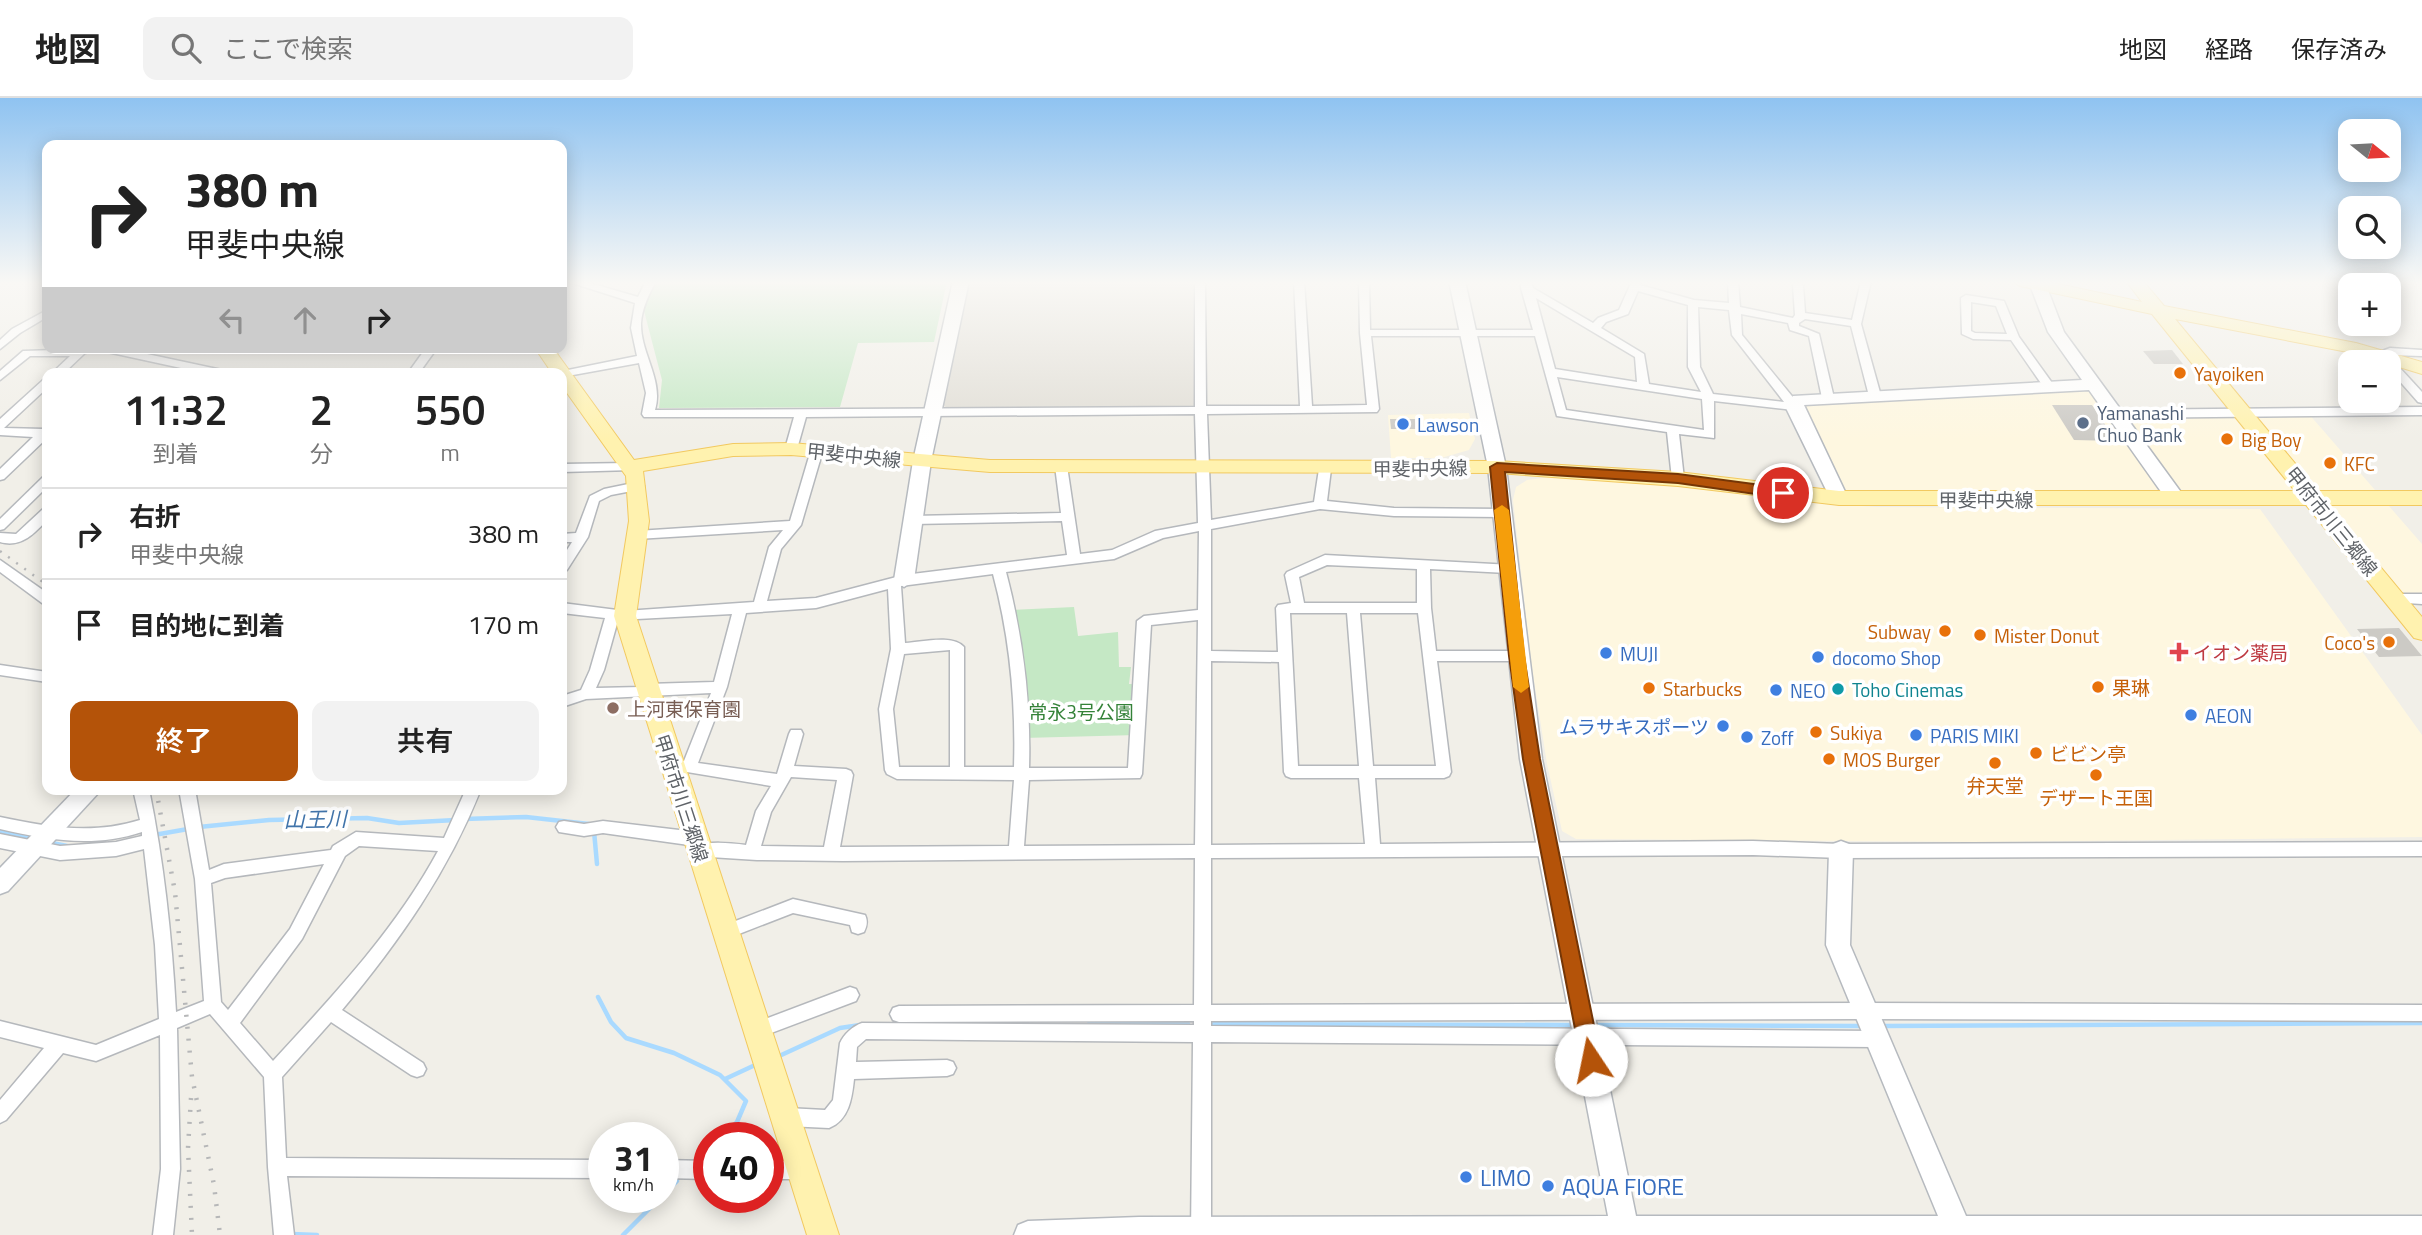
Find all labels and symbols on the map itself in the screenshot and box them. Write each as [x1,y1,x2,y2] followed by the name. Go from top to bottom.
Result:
[2338,119,2401,182] north arrow
[2194,359,2264,388] place label: Yayoiken
[2172,365,2188,381] marker: Yayoiken
[2097,398,2184,449] place label: Yamanashi Chuo Bank
[1417,410,1479,439] place label: Lawson
[2075,415,2091,431] marker: Yamanashi Chuo Bank
[1395,416,1411,432] marker: Lawson
[2241,425,2302,454] place label: Big Boy
[2219,431,2235,447] marker: Big Boy
[805,436,903,474] street label: 甲斐中央線
[2344,449,2375,478] place label: KFC
[1372,453,1468,483] street label: 甲斐中央線
[2322,455,2338,471] marker: KFC
[2279,460,2385,582] street label: 甲府市川三郷線
[1753,463,1813,523] pin
[1938,485,2034,514] street label: 甲斐中央線
[1868,617,1931,646] place label: Subway
[1994,621,2100,650] place label: Mister Donut
[1937,623,1953,639] marker: Subway
[1972,627,1988,643] marker: Mister Donut
[2324,628,2375,657] place label: Coco's
[2381,634,2397,650] marker: Coco's
[2193,638,2288,667] place label: イオン薬局
[1620,639,1658,668] place label: MUJI
[1832,643,1941,672] place label: docomo Shop
[2171,644,2187,660] marker: イオン薬局
[1598,645,1614,661] marker: MUJI
[1810,649,1826,665] marker: docomo Shop
[2112,673,2150,702] place label: 果琳
[1663,674,1742,703] place label: Starbucks
[1852,675,1963,704] place label: Toho Cinemas
[1790,676,1826,705] place label: NEO
[2090,679,2106,695] marker: 果琳
[1641,680,1657,696] marker: Starbucks
[1830,681,1846,697] marker: Toho Cinemas
[1768,682,1784,698] marker: NEO
[627,694,741,723] place label: 上河東保育園
[1028,697,1134,726] park label: 常永3号公園
[605,700,621,716] marker: 上河東保育園
[2205,701,2252,730] place label: AEON
[2183,707,2199,723] marker: AEON
[1559,712,1709,741] place label: ムラサキスポーツ
[1715,718,1731,734] marker: ムラサキスポーツ
[1830,718,1883,747] place label: Sukiya
[1930,721,2019,750] place label: PARIS MIKI
[1761,723,1794,752] place label: Zoff
[1808,724,1824,740] marker: Sukiya
[1908,727,1924,743] marker: PARIS MIKI
[1739,729,1755,745] marker: Zoff
[648,730,716,866] street label: 甲府市川三郷線
[2050,739,2126,768] place label: ビビン亭
[1843,745,1941,774] place label: MOS Burger
[2028,745,2044,761] marker: ビビン亭
[1821,751,1837,767] marker: MOS Burger
[1987,755,2003,771] marker: 弁天堂
[2088,767,2104,783] marker: デザート王国
[1966,771,2024,800] place label: 弁天堂
[2039,783,2153,812] place label: デザート王国
[283,802,349,836] water label: 山王川
[1554,1023,1628,1097] position arrow
[693,1122,784,1213] speed limit sign: 40
[1480,1160,1531,1195] place label: LIMO
[1458,1169,1474,1185] marker: LIMO
[1562,1169,1684,1204] place label: AQUA FIORE
[1540,1178,1556,1194] marker: AQUA FIORE

